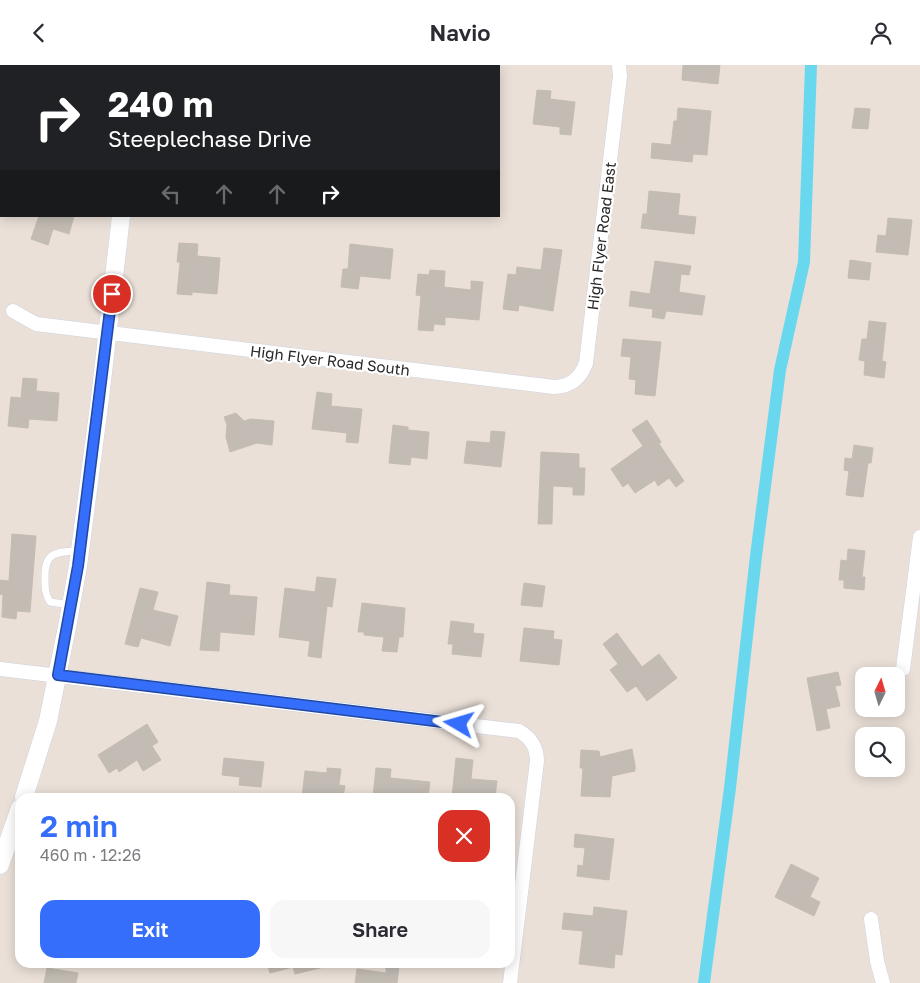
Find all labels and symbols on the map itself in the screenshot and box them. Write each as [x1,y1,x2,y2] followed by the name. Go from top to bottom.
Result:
[583,161,619,311] street label: High Flyer Road East
[91,273,133,315] pin
[249,341,411,379] street label: High Flyer Road South
[855,667,905,717] north arrow
[432,697,484,749] position arrow

